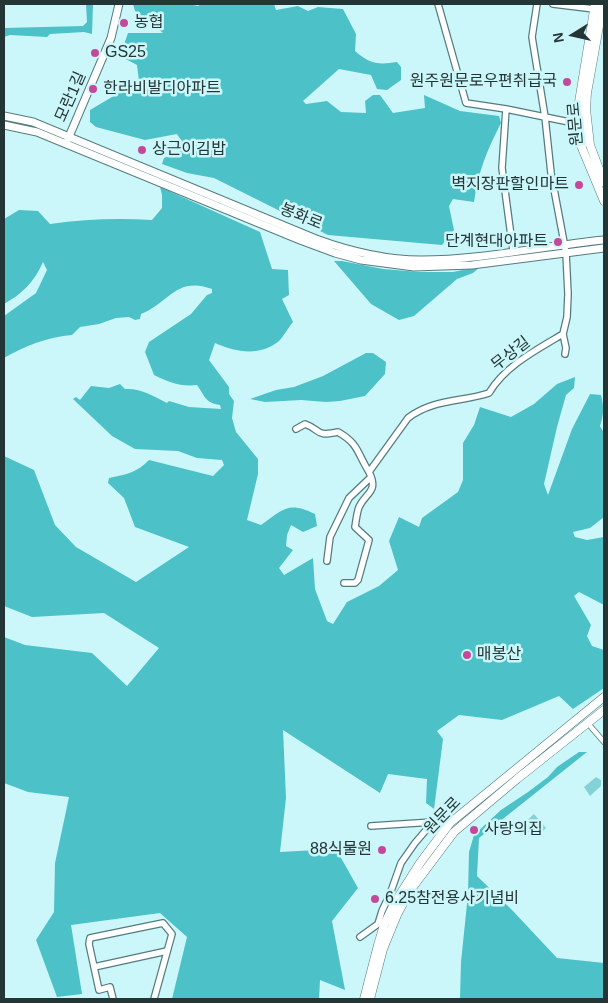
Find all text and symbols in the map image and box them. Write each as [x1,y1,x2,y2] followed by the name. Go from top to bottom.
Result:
[548,10,598,60] north arrow
[134,13,163,33] place label: 농협
[118,17,130,29] marker: 농협
[549,31,567,44] text: N
[105,43,146,63] place label: GS25
[89,47,101,59] marker: GS25
[51,69,91,125] street label: 모란1길
[410,72,557,92] place label: 원주원문로우편취급국
[561,76,573,88] marker: 원주원문로우편취급국
[103,79,221,99] place label: 한라비발디아파트
[87,83,99,95] marker: 한라비발디아파트
[565,101,587,147] street label: 원문로
[152,140,226,160] place label: 상근이김밥
[136,144,148,156] marker: 상근이김밥
[451,175,569,195] place label: 벽지장판할인마트
[573,179,585,191] marker: 벽지장판할인마트
[277,200,325,234] street label: 봉화로
[445,232,548,252] place label: 단계현대아파트
[552,236,564,248] marker: 단계현대아파트
[488,333,534,375] street label: 무상길
[477,645,521,665] place label: 매봉산
[461,649,473,661] marker: 매봉산
[421,793,465,839] street label: 원문로
[484,820,543,840] place label: 사랑의집
[468,824,480,836] marker: 사랑의집
[310,840,372,860] place label: 88식물원
[376,844,388,856] marker: 88식물원
[385,889,519,909] place label: 6.25참전용사기념비
[369,893,381,905] marker: 6.25참전용사기념비

